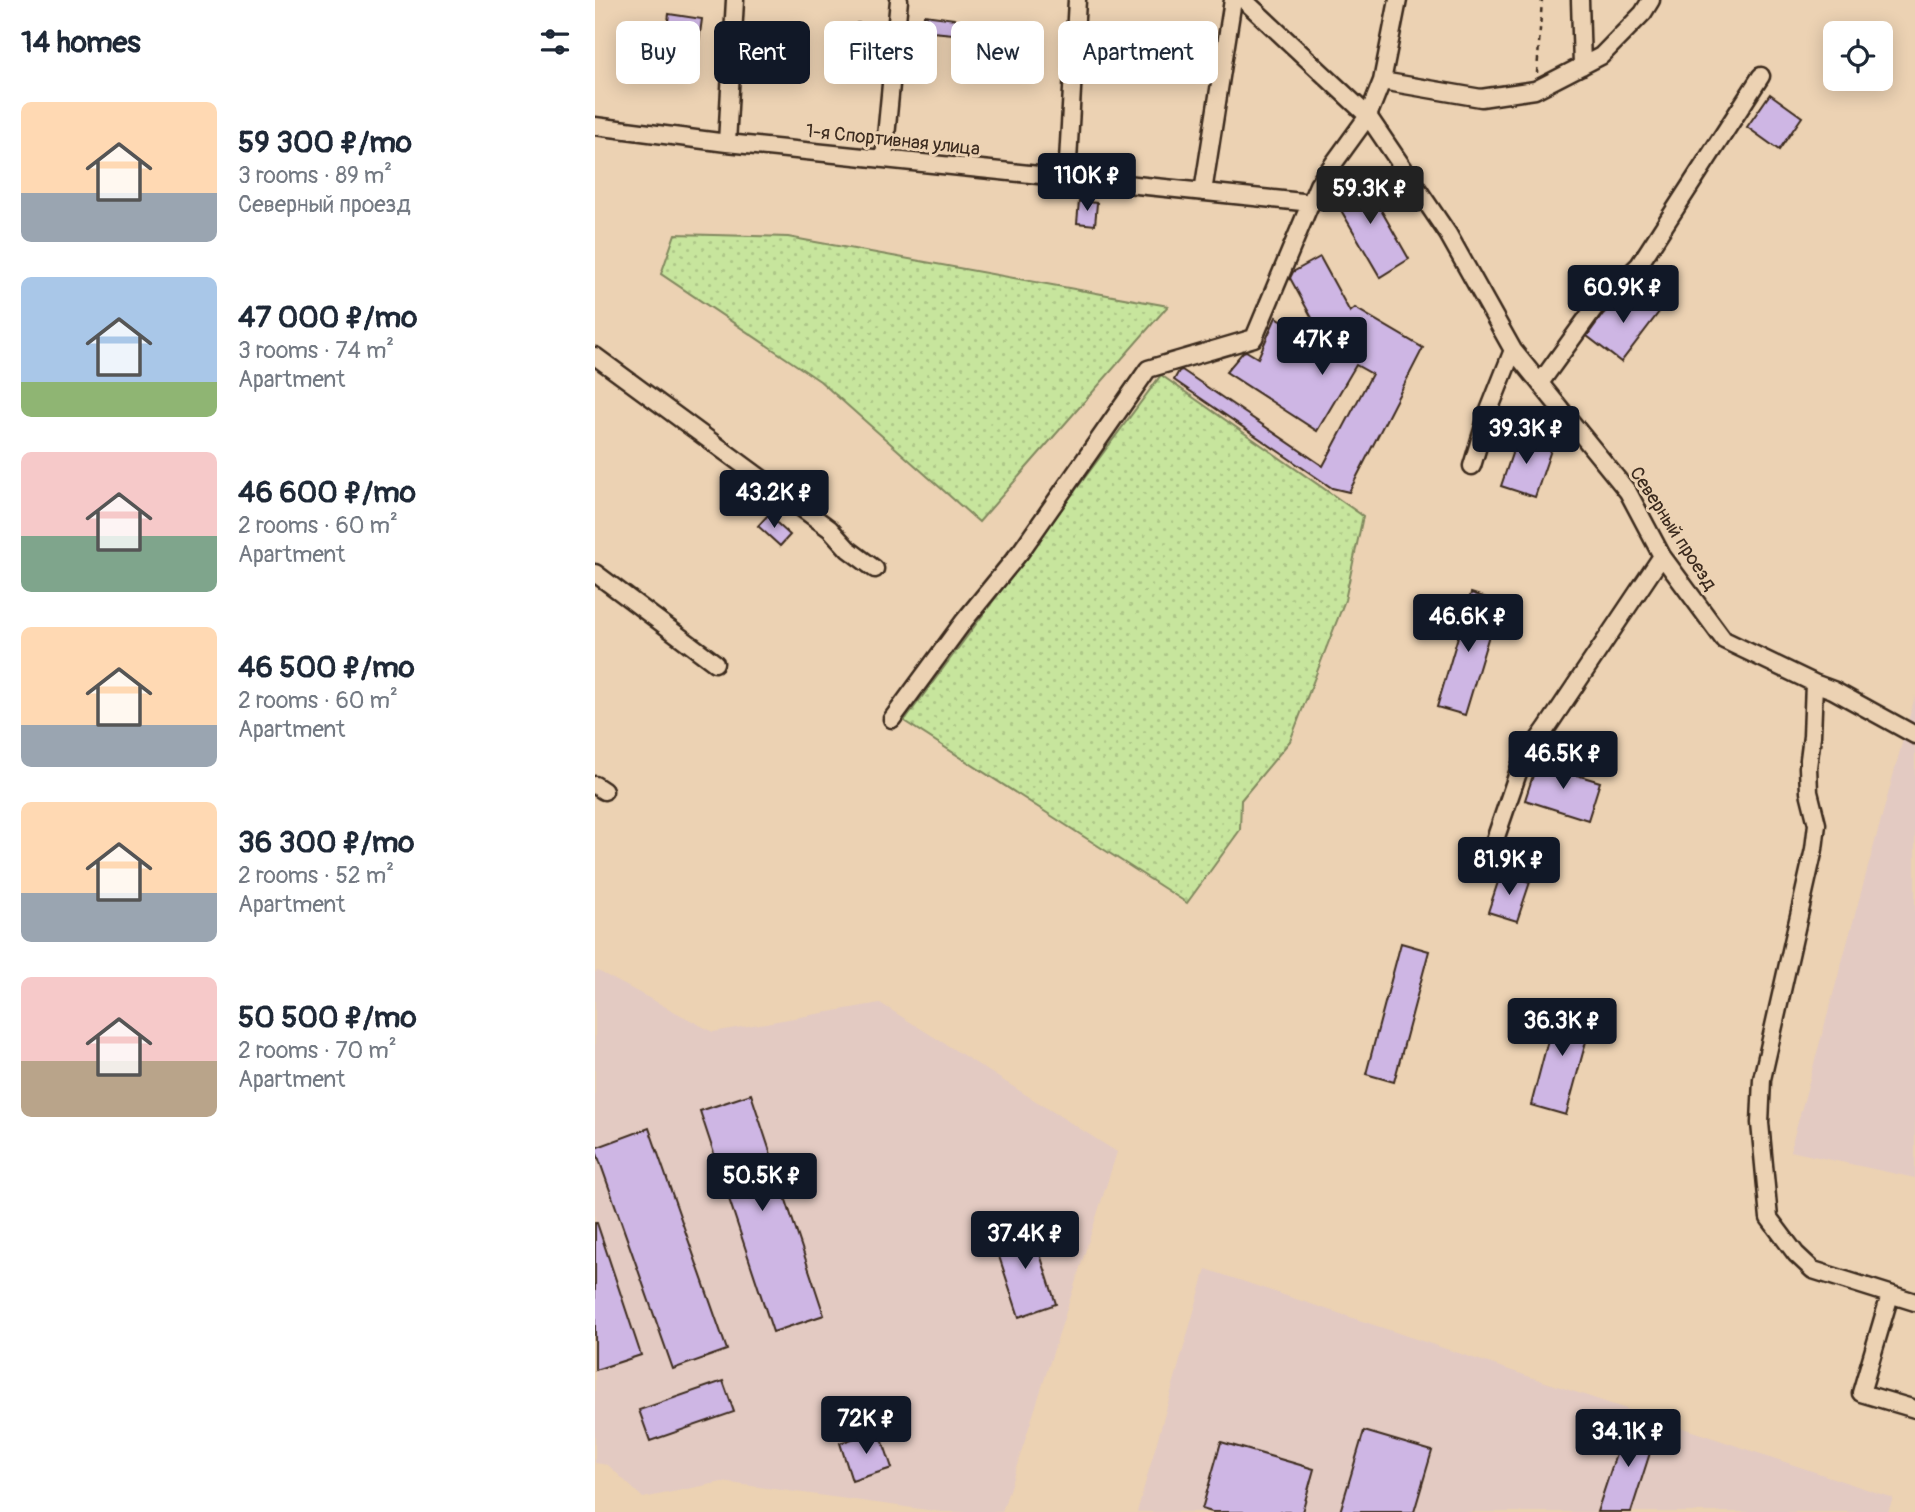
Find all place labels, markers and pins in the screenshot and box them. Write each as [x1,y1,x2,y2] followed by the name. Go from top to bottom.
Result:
[1030,154,1144,213] pin: 110K ₽
[1305,166,1435,226] pin: 59.3K ₽
[1558,266,1688,325] pin: 60.9K ₽
[1273,318,1371,377] pin: 47K ₽
[1461,406,1591,466] pin: 39.3K ₽
[709,470,839,530] pin: 43.2K ₽
[1403,594,1533,654] pin: 46.6K ₽
[1498,732,1628,791] pin: 46.5K ₽
[1444,838,1574,897] pin: 81.9K ₽
[1497,998,1627,1058] pin: 36.3K ₽
[697,1154,827,1213] pin: 50.5K ₽
[960,1212,1090,1271] pin: 37.4K ₽
[817,1396,915,1456] pin: 72K ₽
[1563,1410,1693,1469] pin: 34.1K ₽

